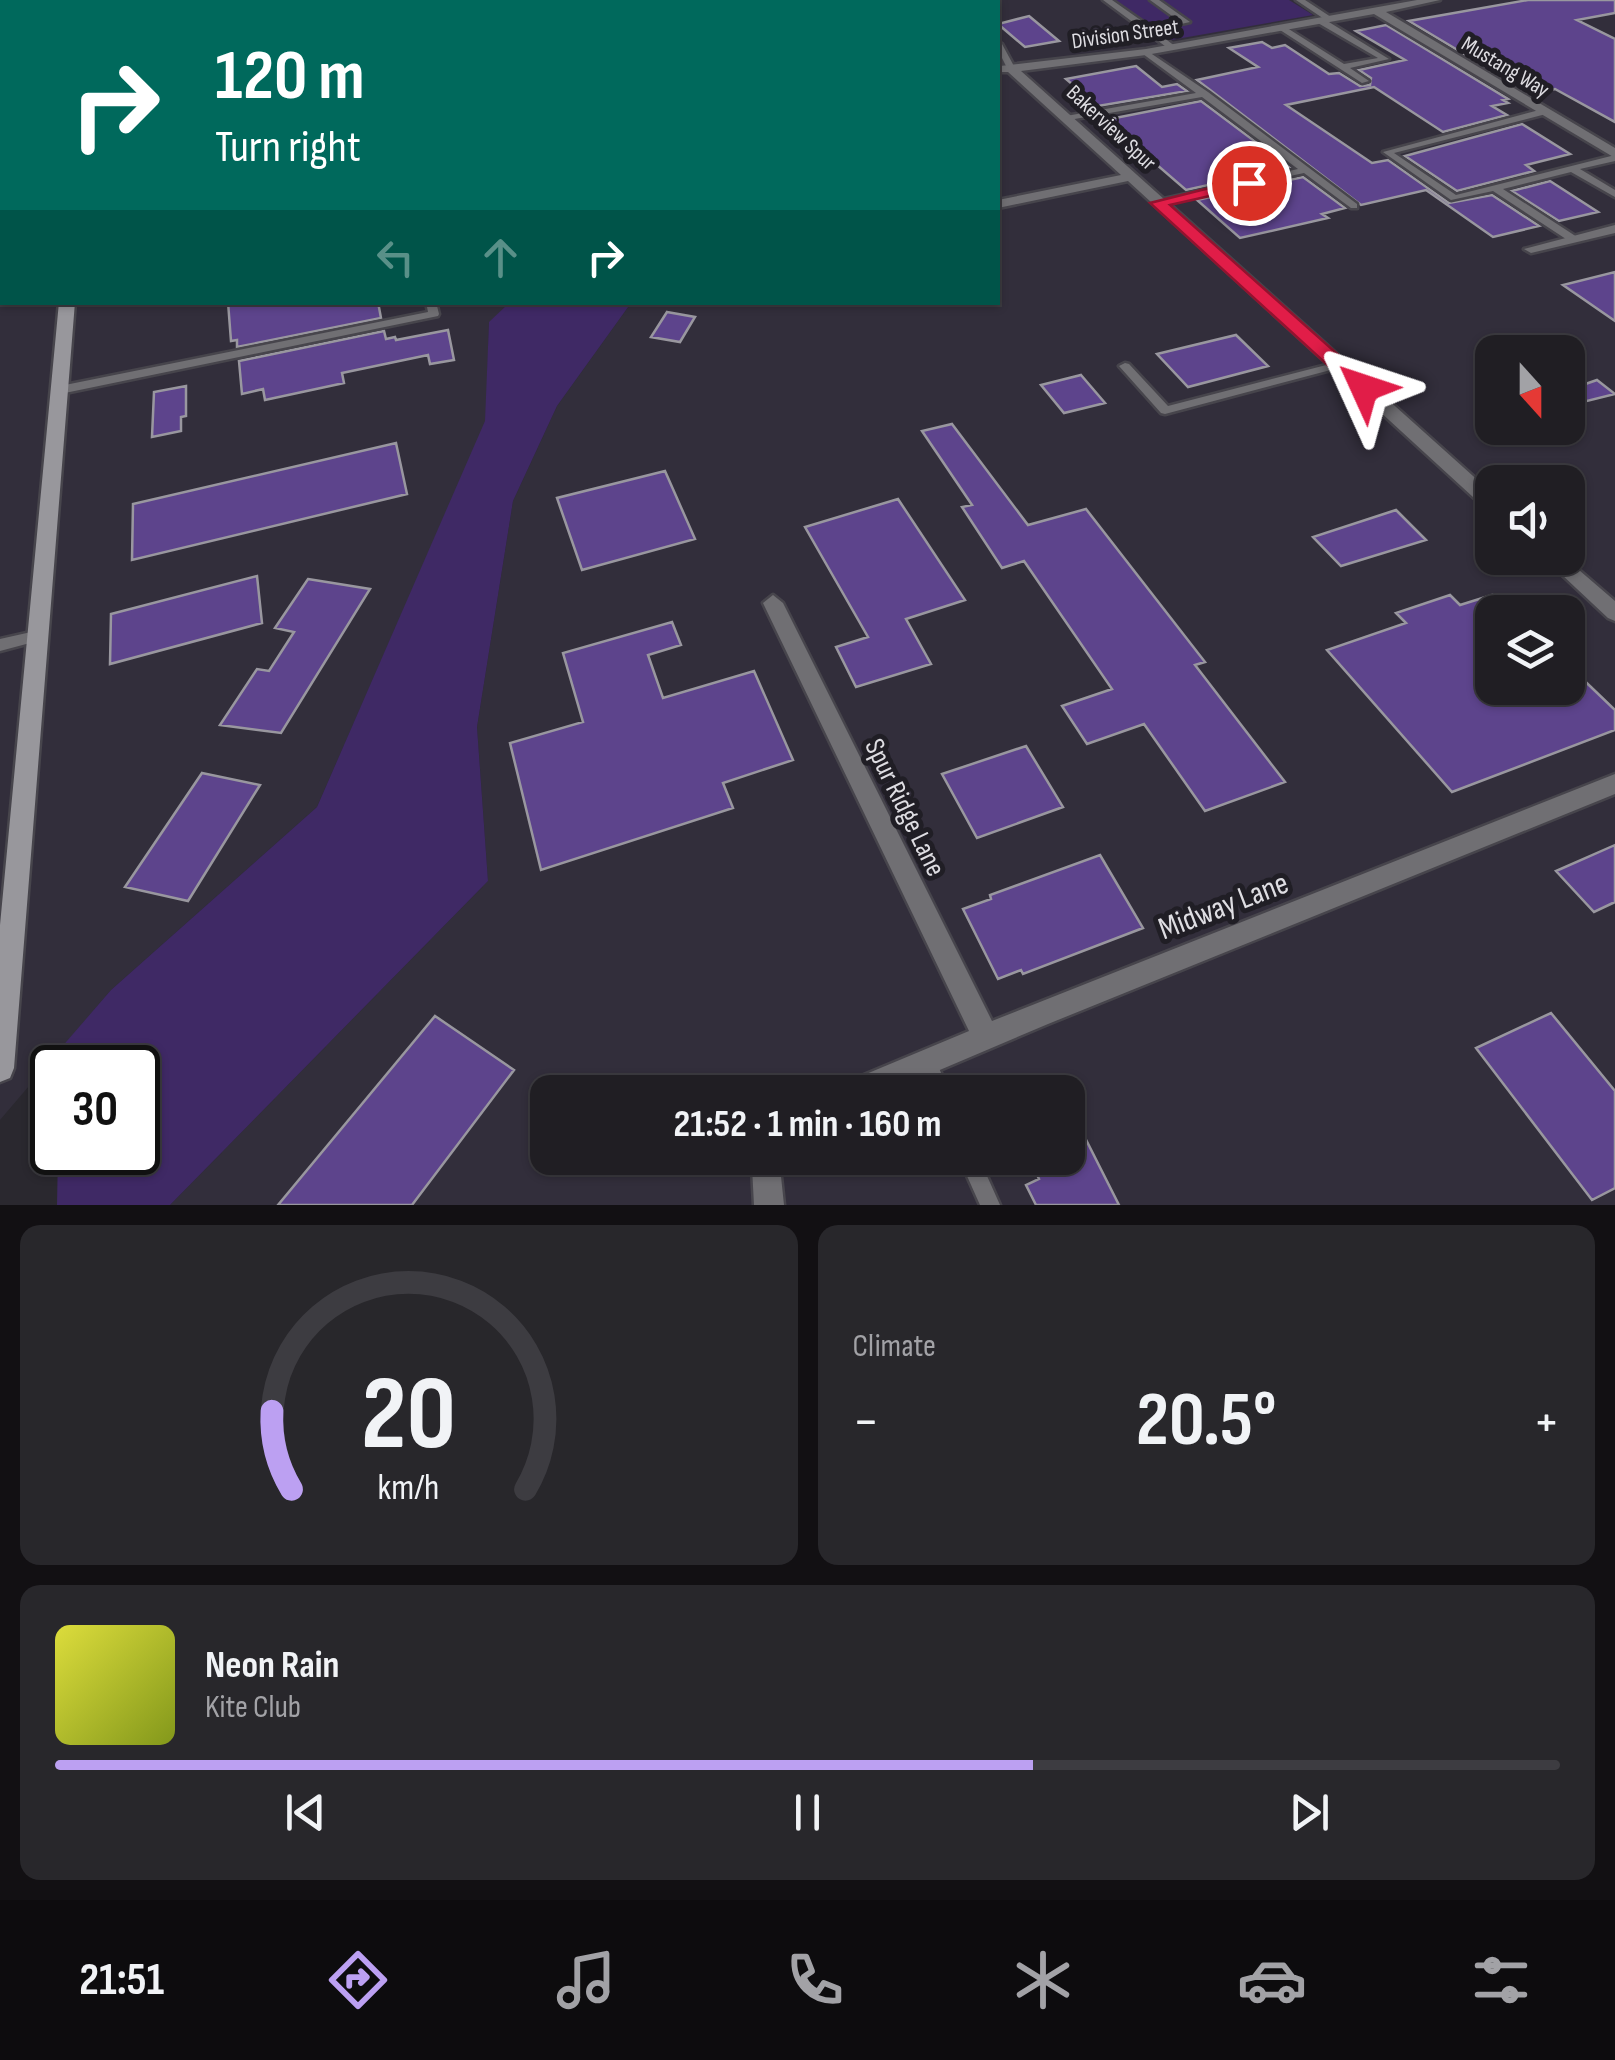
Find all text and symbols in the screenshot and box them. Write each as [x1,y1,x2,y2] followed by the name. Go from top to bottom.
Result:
[1070,14,1181,55] street label: Division Street
[1457,31,1554,104] street label: Mustang Way
[215,35,365,119] text: 120 m
[50,40,180,170] icon: right
[1060,80,1161,176] street label: Bakerview Spur
[215,120,361,175] text: Turn right
[1207,141,1292,226] pin
[1222,156,1277,211] icon: arrive
[368,230,423,285] icon: left
[473,230,528,285] icon: ahead
[578,230,633,285] icon: right
[1475,335,1585,445] north arrow
[1475,335,1585,705] map controls
[1312,336,1416,440] position arrow
[1475,465,1585,575] button: sound
[1475,595,1585,705] button: layers
[857,734,952,882] street label: Spur Ridge Lane
[1153,864,1294,949] street label: Midway Lane
[30,1045,160,1175] speed limit sign: 30
[674,1102,941,1147] text: 21:52 · 1 min · 160 m
[853,1327,936,1366] text: Climate
[361,1353,456,1478] text: 20
[1136,1376,1276,1467] text: 20.5°
[853,1389,879,1456] text: −
[1533,1389,1560,1456] text: +
[378,1467,440,1510] text: km/h
[205,1643,339,1688] text: Neon Rain
[205,1688,301,1727] text: Kite Club
[278,1785,333,1840] icon: previous
[780,1785,835,1840] icon: pause
[1282,1785,1337,1840] icon: next
[323,1945,393,2015] icon: directions
[551,1945,621,2015] icon: music
[780,1945,850,2015] icon: phone
[1008,1945,1078,2015] icon: climate
[1237,1945,1307,2015] icon: car
[1466,1945,1536,2015] icon: filters
[79,1953,164,2008] text: 21:51

